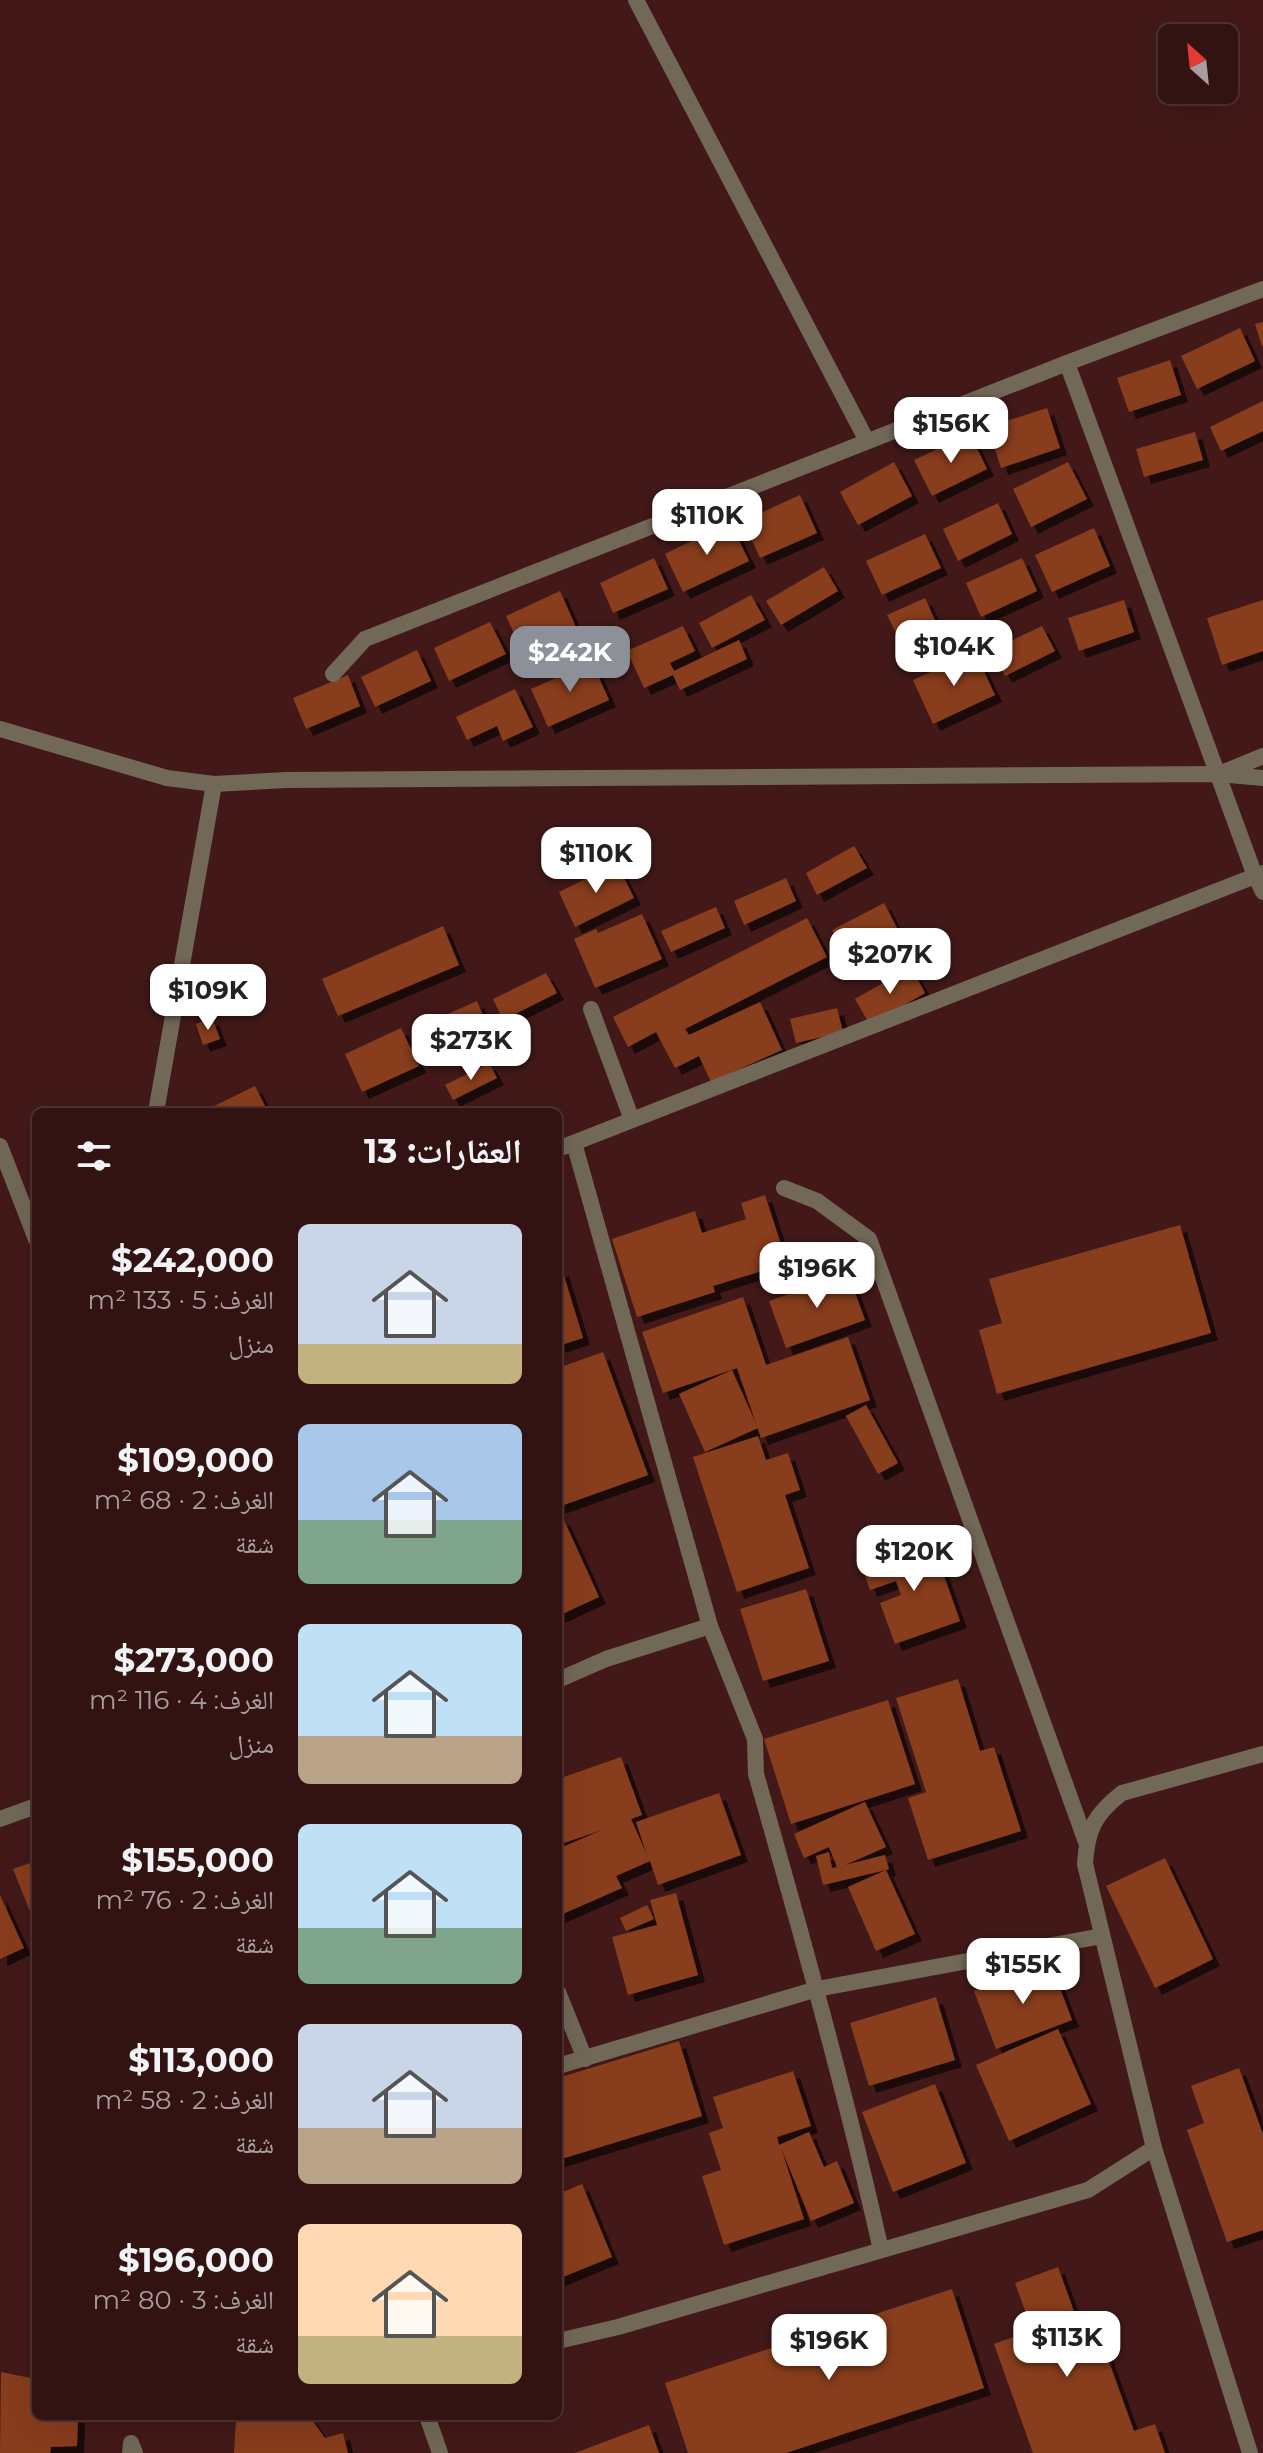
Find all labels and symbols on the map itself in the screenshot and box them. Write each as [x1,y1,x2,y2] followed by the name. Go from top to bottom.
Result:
[1158,24,1238,104] north arrow
[895,397,1007,465] pin: $156K
[651,489,763,557] pin: $110K
[898,620,1010,688] pin: $104K
[514,626,626,694] pin: $242K
[540,827,652,895] pin: $110K
[834,928,946,996] pin: $207K
[152,964,264,1032] pin: $109K
[415,1014,527,1082] pin: $273K
[761,1242,873,1310] pin: $196K
[858,1525,970,1593] pin: $120K
[967,1938,1079,2006] pin: $155K
[1011,2311,1123,2379] pin: $113K
[773,2314,885,2382] pin: $196K

